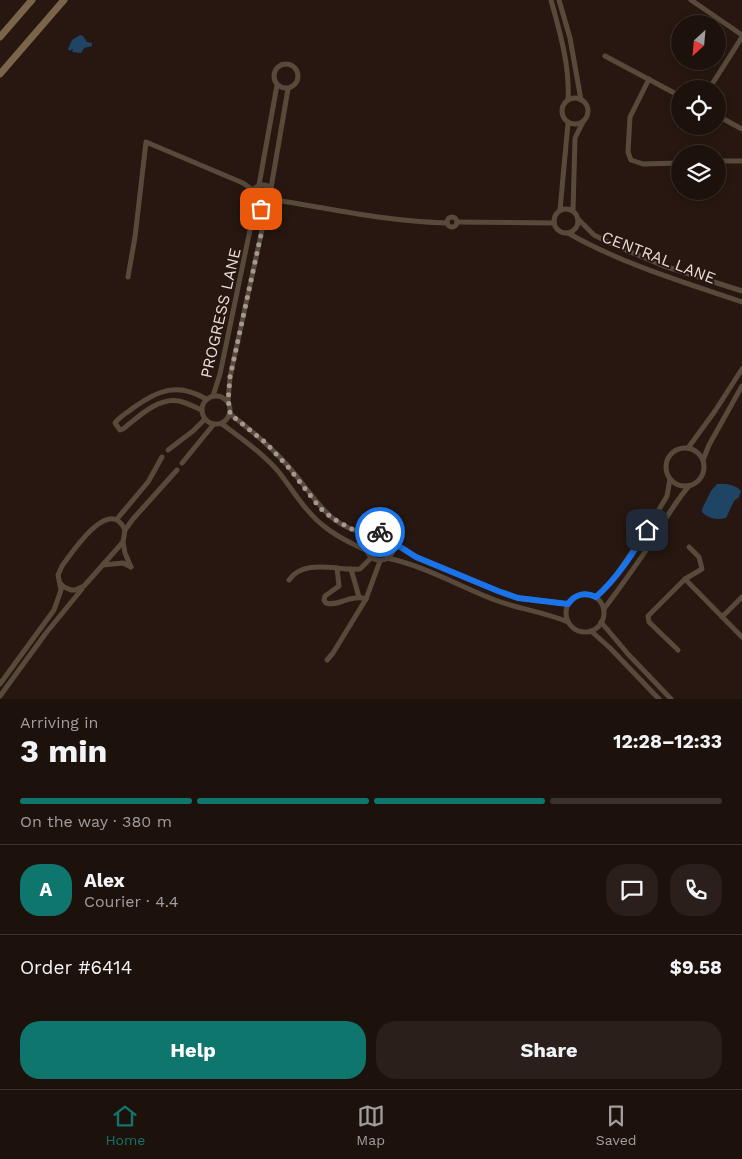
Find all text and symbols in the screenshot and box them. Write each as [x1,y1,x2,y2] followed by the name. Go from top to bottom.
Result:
[671,15,726,70] north arrow
[671,15,726,200] map controls
[671,80,726,135] button: locate
[671,145,726,200] button: layers
[240,188,282,230] pin
[247,195,275,223] icon: bag
[599,227,718,288] street label: CENTRAL LANE
[196,246,245,380] street label: PROGRESS LANE
[355,507,405,557] courier
[626,509,668,551] pin
[633,516,661,544] icon: home
[366,518,394,546] icon: bike
[20,713,98,732] text: Arriving in
[613,730,722,753] text: 12:28–12:33
[20,732,107,770] text: 3 min
[20,812,172,831] text: On the way · 380 m
[606,864,658,916] button: chat
[670,864,722,916] button: phone
[84,869,125,892] text: Alex
[40,878,52,901] text: A
[84,892,179,911] text: Courier · 4.4
[20,956,132,979] text: Order #6414
[670,956,722,979] text: $9.58
[20,1021,366,1079] button: Help
[376,1021,722,1079] button: Share
[105,1102,145,1148] tab: Home
[356,1102,385,1148] tab: Map
[596,1102,637,1148] tab: Saved

